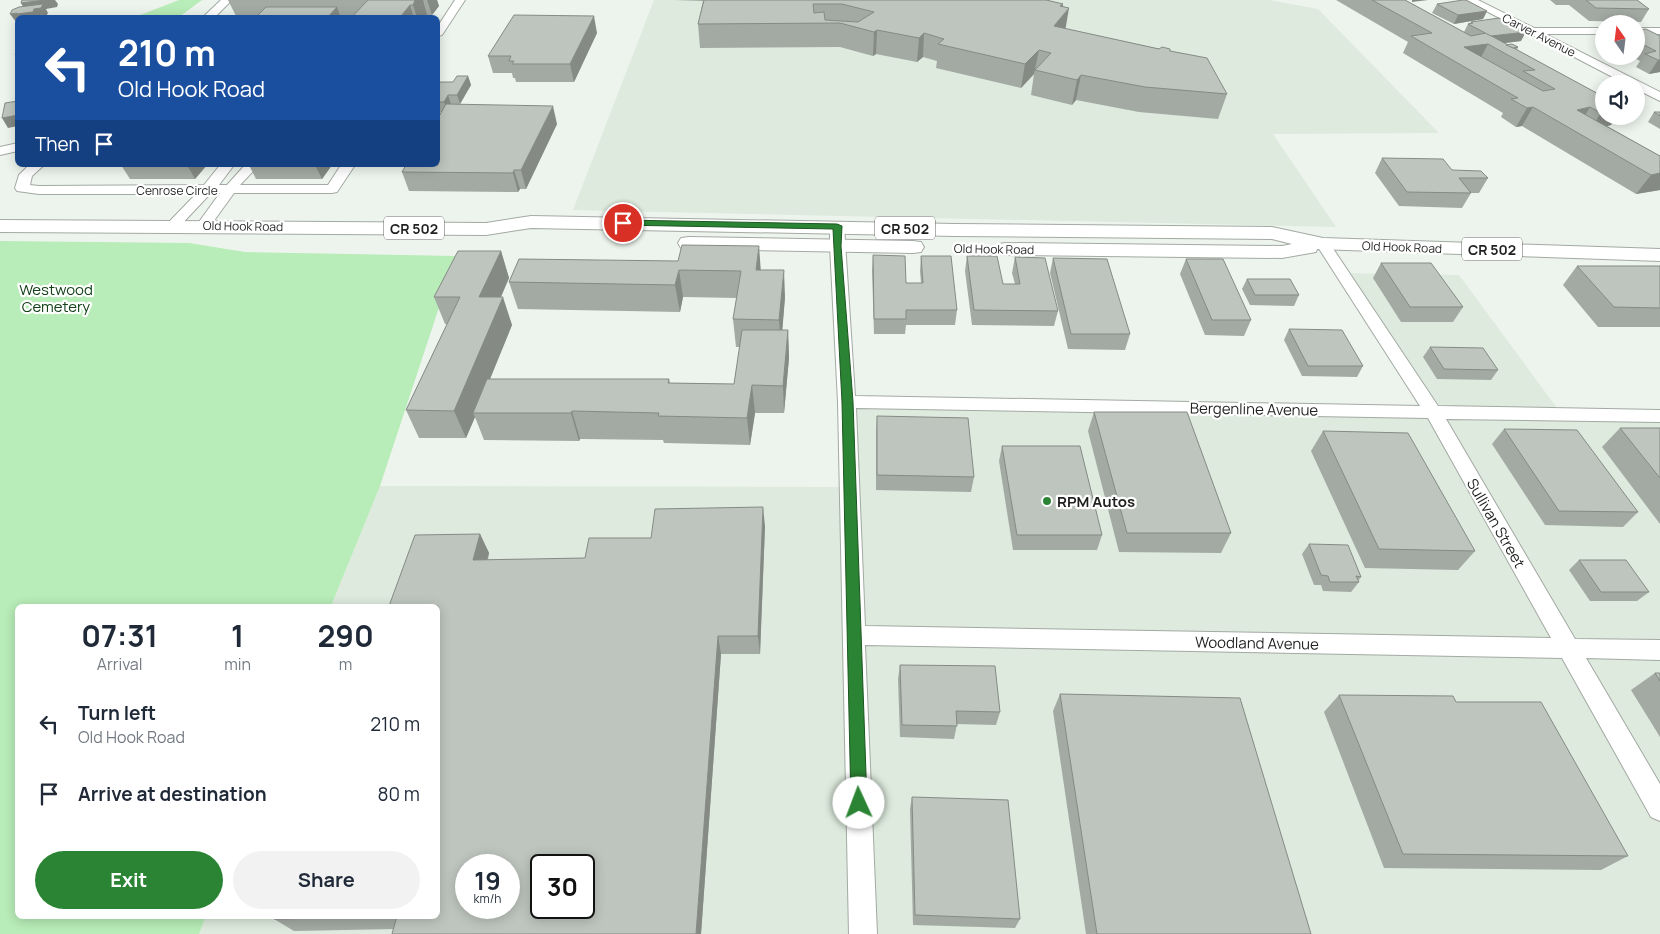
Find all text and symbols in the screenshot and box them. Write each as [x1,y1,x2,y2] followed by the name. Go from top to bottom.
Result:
[1499,9,1579,61] street label: Carver Avenue
[1595,15,1645,65] north arrow
[1595,15,1645,125] map controls
[118,29,216,77] text: 210 m
[35,35,100,100] icon: left
[118,74,265,104] text: Old Hook Road
[1595,75,1645,125] button: sound
[90,130,118,158] icon: arrive
[35,131,80,157] text: Then
[136,182,218,199] street label: Cenrose Circle
[602,202,644,244] pin
[609,209,637,237] icon: arrive
[203,217,283,235] street label: Old Hook Road
[384,217,444,240] road number: CR 502
[875,217,935,240] road number: CR 502
[1362,237,1442,257] street label: Old Hook Road
[1462,238,1522,260] road number: CR 502
[954,240,1034,258] street label: Old Hook Road
[19,279,93,317] park label: Westwood Cemetery
[1190,397,1319,421] street label: Bergenline Avenue
[1462,474,1530,572] street label: Sullivan Street
[1057,491,1135,512] place label: RPM Autos
[1041,495,1053,507] marker: RPM Autos
[81,615,158,656] text: 07:31
[231,615,244,656] text: 1
[317,615,374,656] text: 290
[1195,631,1319,655] street label: Woodland Avenue
[97,653,142,675] text: Arrival
[224,653,251,675] text: min
[339,653,352,675] text: m
[78,700,156,726] text: Turn left
[35,710,63,738] icon: left
[370,711,420,737] text: 210 m
[78,726,185,748] text: Old Hook Road
[832,776,884,828] position arrow
[35,780,63,808] icon: arrive
[78,781,267,807] text: Arrive at destination
[377,781,420,807] text: 80 m
[35,851,223,909] button: Exit
[233,851,420,909] button: Share
[530,854,595,919] speed limit sign: 30
[474,863,501,898] text: 19
[474,890,501,907] text: km/h

